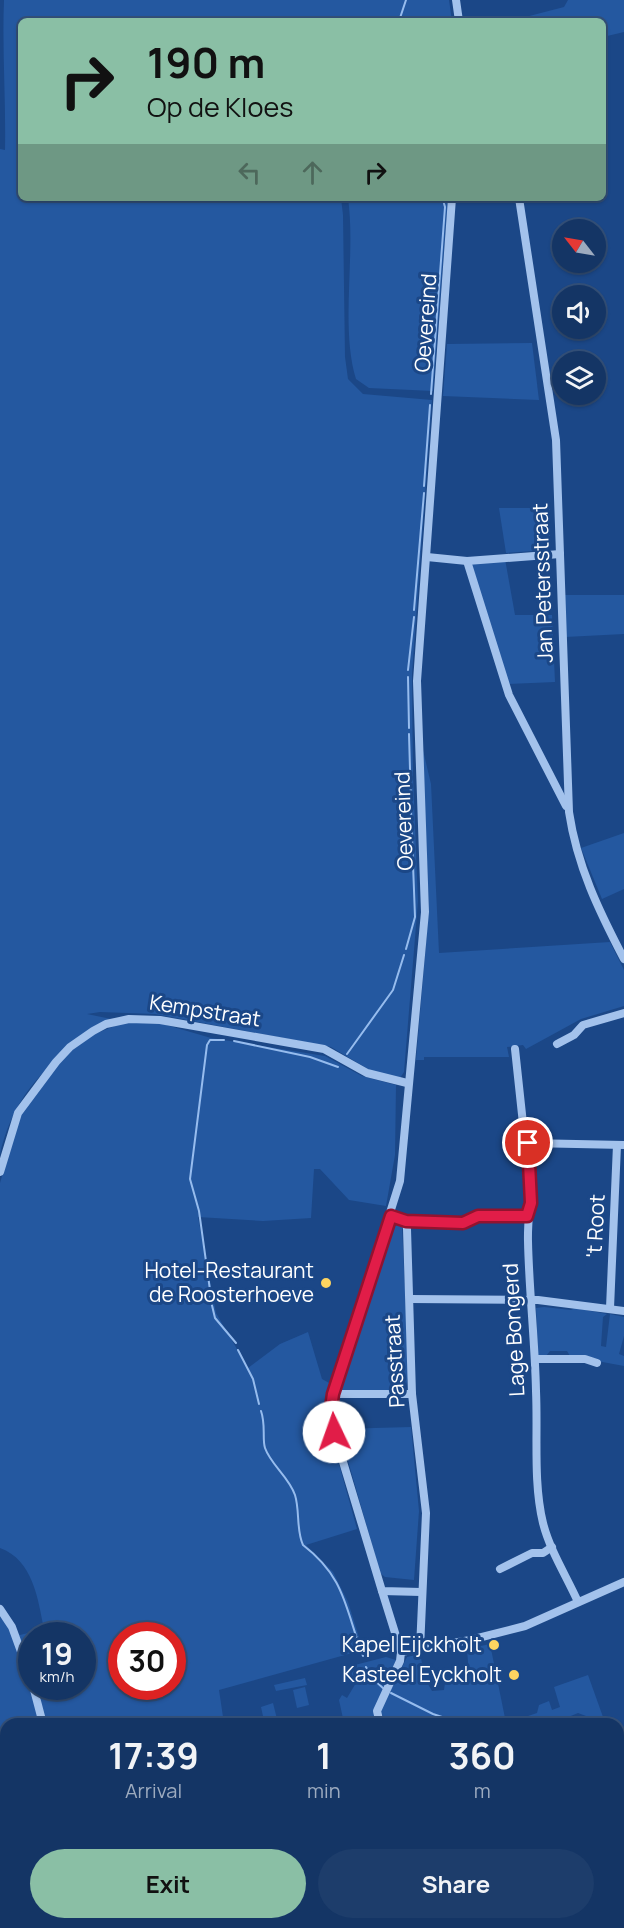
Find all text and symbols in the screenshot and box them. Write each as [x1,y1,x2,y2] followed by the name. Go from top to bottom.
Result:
[147,33,265,91] text: 190 m
[48,42,126,120] icon: right
[147,88,293,125] text: Op de Kloes
[233,156,266,189] icon: left
[296,156,329,189] icon: ahead
[359,156,392,189] icon: right
[552,219,606,273] north arrow
[552,219,606,405] map controls
[408,273,442,373] street label: Oevereind
[552,285,606,339] button: sound
[552,351,606,405] button: layers
[525,503,559,663] street label: Jan Petersstraat
[387,771,419,871] street label: Oevereind
[148,987,263,1033] street label: Kempstraat
[502,1117,553,1168] pin
[511,1126,544,1159] icon: arrive
[579,1193,611,1258] street label: 't Root
[144,1256,314,1308] place label: Hotel-Restaurant de Roosterhoeve
[496,1263,530,1397] street label: Lage Bongerd
[319,1276,333,1290] marker: Hotel-Restaurant de Roosterhoeve
[378,1314,410,1408] street label: Passtraat
[302,1400,366,1464] position arrow
[108,1622,186,1700] speed limit sign: 30
[342,1630,482,1658] place label: Kapel Eijckholt
[41,1633,73,1674] text: 19
[487,1638,501,1652] marker: Kapel Eijckholt
[342,1660,502,1688] place label: Kasteel Eyckholt
[40,1666,74,1687] text: km/h
[507,1668,521,1682] marker: Kasteel Eyckholt
[108,1731,199,1780] text: 17:39
[316,1731,332,1780] text: 1
[449,1731,516,1780] text: 360
[125,1777,182,1804] text: Arrival
[307,1777,341,1804] text: min
[474,1777,491,1804] text: m
[30,1849,306,1918] button: Exit
[318,1849,594,1918] button: Share

